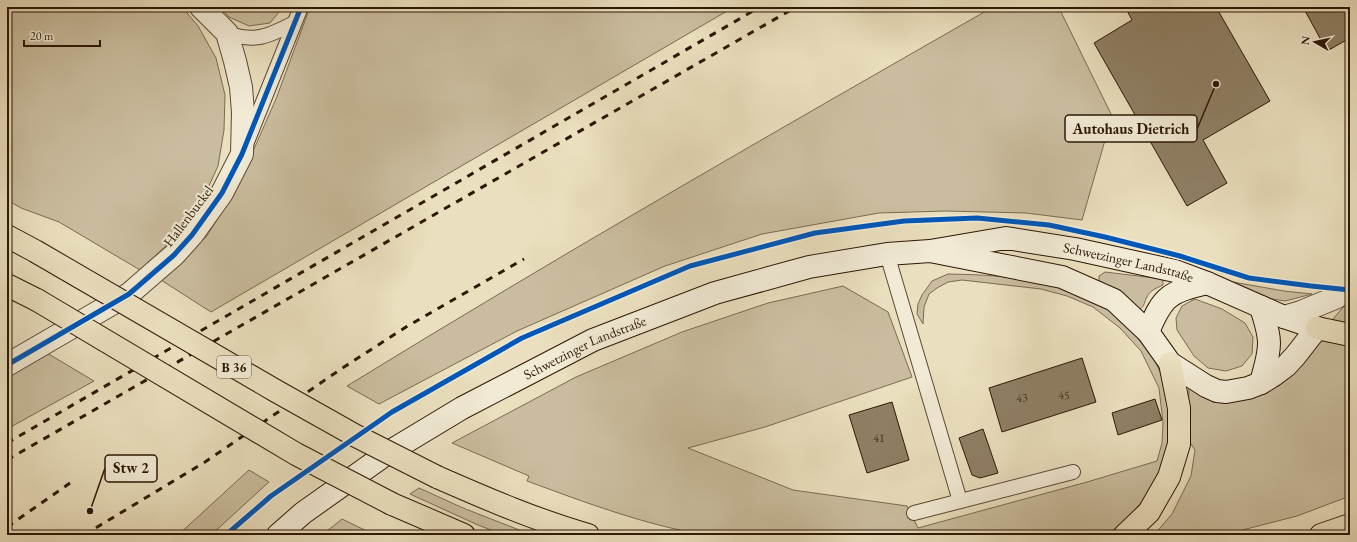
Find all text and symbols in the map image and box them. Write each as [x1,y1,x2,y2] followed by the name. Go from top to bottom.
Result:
[24,22,100,48] scale bar
[1295,22,1335,62] north arrow
[30,28,54,44] text: 20 m
[1298,35,1313,46] text: N
[1065,115,1197,142] callout: Autohaus Dietrich
[1072,119,1190,138] text: Autohaus Dietrich
[159,181,217,250] street label: Hallenbuckel
[1062,238,1197,286] street label: Schwetzinger Landstraße
[520,311,649,384] street label: Schwetzinger Landstraße
[217,356,251,378] road number: B 36
[1058,387,1070,403] house number: 45
[1016,390,1028,406] house number: 43
[873,430,885,446] house number: 41
[105,455,157,482] callout: Stw 2
[113,458,149,477] text: Stw 2

